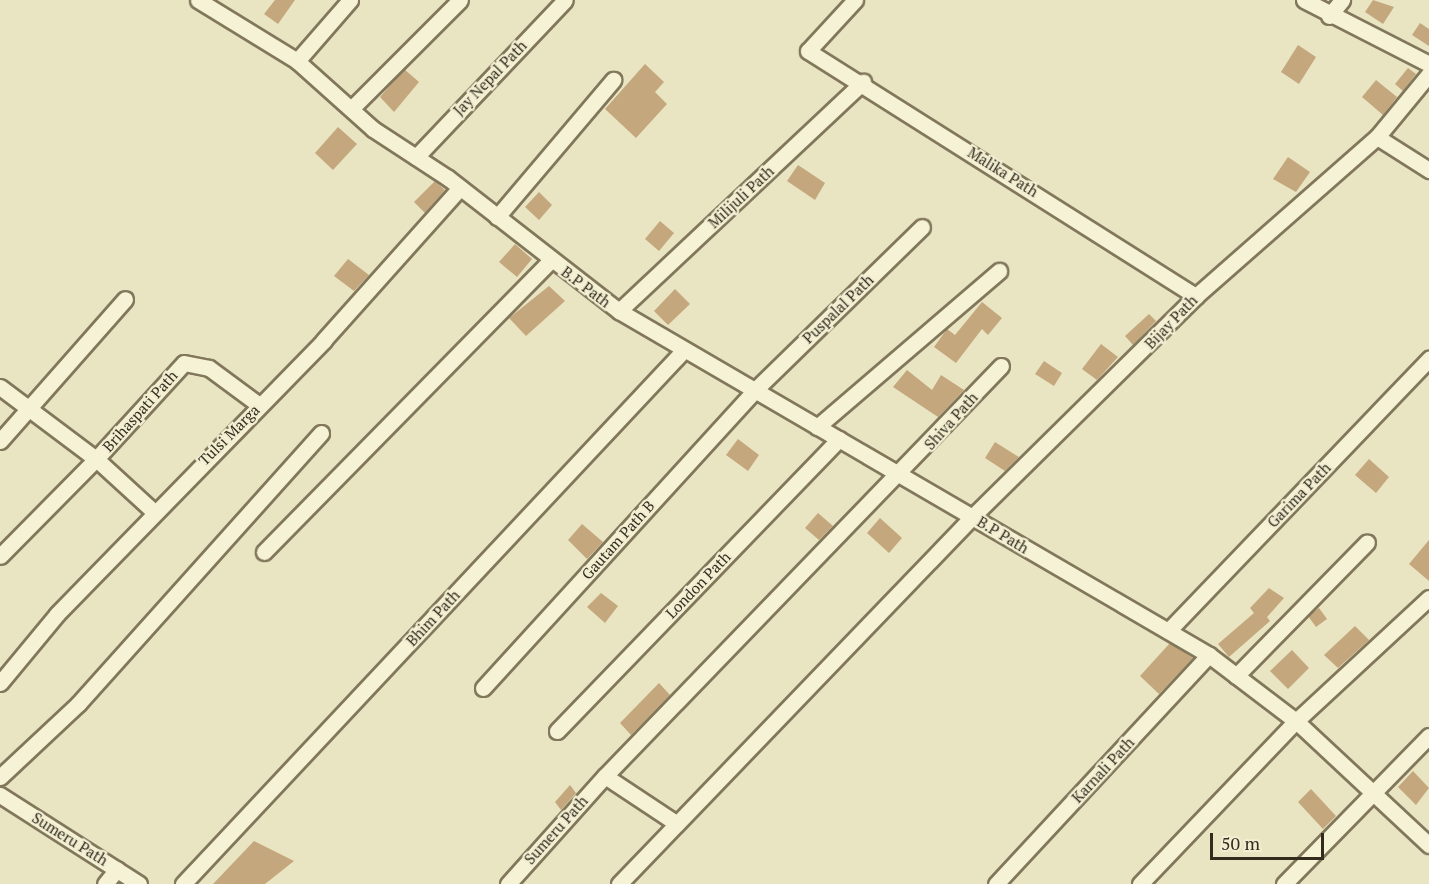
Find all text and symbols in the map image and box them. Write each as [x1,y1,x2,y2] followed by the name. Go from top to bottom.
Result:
[450,37,530,119] street label: Jay Nepal Path
[965,143,1041,201] street label: Malika Path
[705,162,777,232] street label: Milijuli Path
[558,263,614,311] street label: B.P Path
[799,271,877,347] street label: Puspalal Path
[1141,291,1201,353] street label: Bijay Path
[99,367,181,455] street label: Brihaspati Path
[921,389,981,453] street label: Shiva Path
[195,401,263,469] street label: Tulsi Marga
[1264,459,1334,531] street label: Garima Path
[578,497,658,583] street label: Gautam Path B
[974,513,1032,557] street label: B.P Path
[662,548,734,622] street label: London Path
[403,586,463,650] street label: Bhim Path
[1068,733,1138,807] street label: Karnali Path
[521,792,591,868] street label: Sumeru Path
[29,809,111,869] street label: Sumeru Path
[1213,821,1327,859] scale bar
[1221,831,1260,855] text: 50 m

